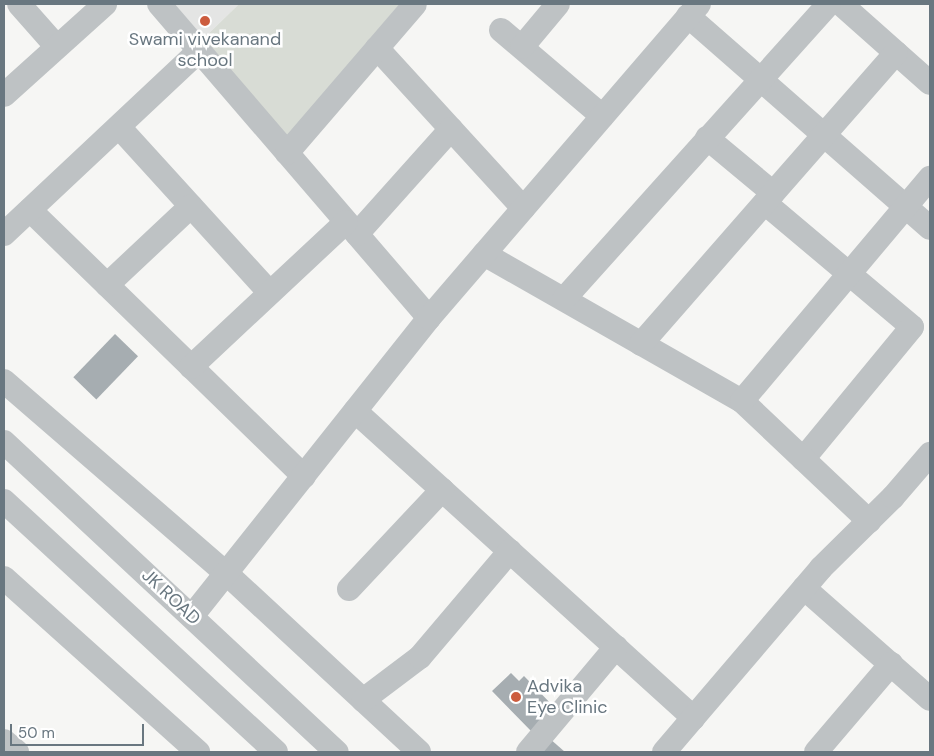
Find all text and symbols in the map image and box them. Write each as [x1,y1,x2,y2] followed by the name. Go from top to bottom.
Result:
[199,15,211,27] marker: Swami vivekanand school
[129,29,281,72] place label: Swami vivekanand school
[137,564,205,630] street label: JK ROAD
[527,676,608,719] place label: Advika Eye Clinic
[509,690,523,704] marker: Advika Eye Clinic
[12,714,146,746] scale bar
[18,723,55,743] text: 50 m

